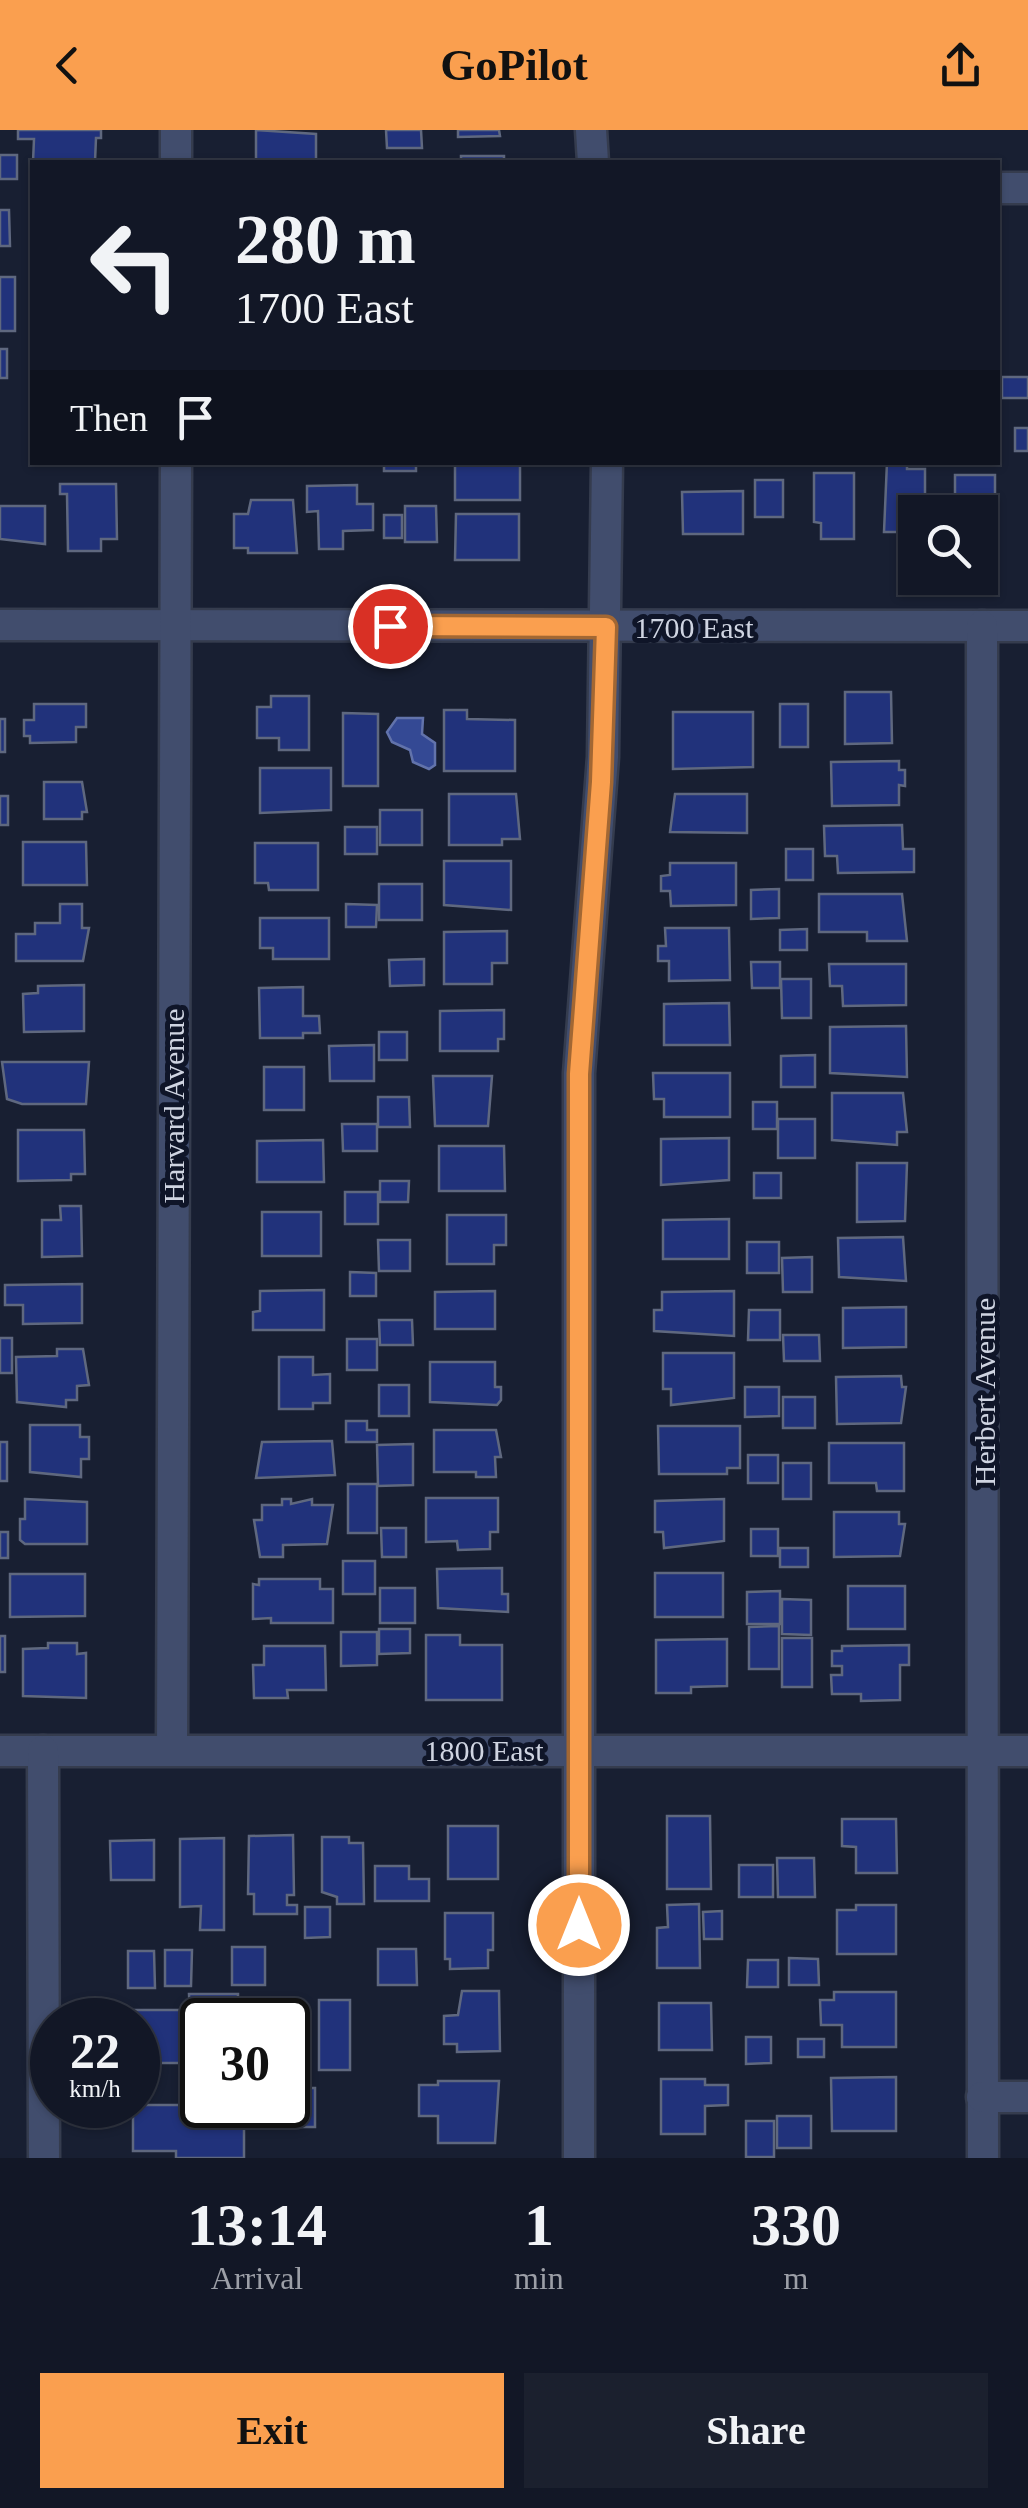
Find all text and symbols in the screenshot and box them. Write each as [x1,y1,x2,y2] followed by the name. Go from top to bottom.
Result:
[40,38,95,93] icon: back
[933,38,988,93] icon: share
[440,40,588,90] text: GoPilot
[70,200,200,330] icon: left
[235,201,416,278] text: 280 m
[235,283,414,333] text: 1700 East
[168,390,223,445] icon: arrive
[70,397,148,439] text: Then
[898,495,998,595] map controls
[898,495,998,595] button: search
[348,584,433,669] pin
[363,599,418,654] icon: arrive
[634,611,754,644] street label: 1700 East
[157,1008,190,1204] street label: Harvard Avenue
[968,1298,1001,1486] street label: Herbert Avenue
[424,1734,544,1767] street label: 1800 East
[527,1873,631,1977] position arrow
[180,1998,310,2128] speed limit sign: 30
[70,2023,120,2079] text: 22
[69,2075,121,2102] text: km/h
[187,2192,327,2258] text: 13:14
[524,2192,554,2258] text: 1
[751,2192,841,2258] text: 330
[211,2260,303,2296] text: Arrival
[514,2260,564,2296] text: min
[783,2260,808,2296] text: m
[40,2373,504,2488] button: Exit
[524,2373,988,2488] button: Share

